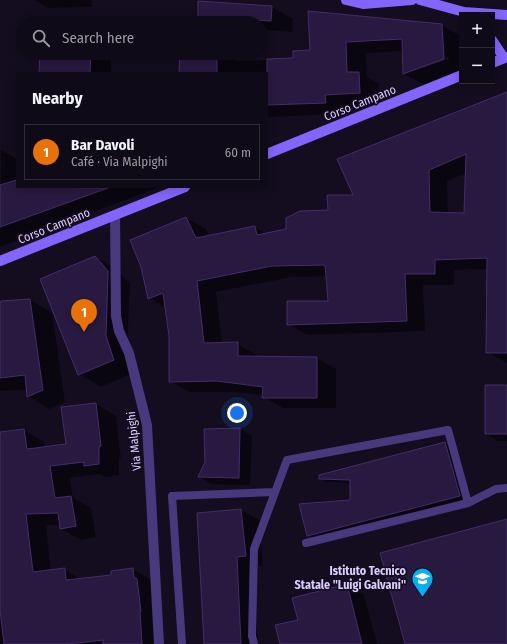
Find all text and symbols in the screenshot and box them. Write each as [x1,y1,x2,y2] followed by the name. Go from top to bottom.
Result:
[459,12,495,84] map controls
[459,12,495,48] button: +
[16,16,268,60] search box
[30,27,52,49] icon: search
[62,29,134,47] text: Search here
[459,48,495,84] button: −
[322,82,398,124] street label: Corso Campano
[32,88,83,109] text: Nearby
[71,136,134,154] text: Bar Davoli
[43,145,49,160] text: 1
[225,145,251,160] text: 60 m
[71,154,168,169] text: Café · Via Malpighi
[16,205,92,247] street label: Corso Campano
[71,299,97,332] pin: 1
[227,403,247,423] your location
[124,411,144,471] street label: Via Malpighi
[295,564,407,592] place label: Istituto Tecnico Statale "Luigi Galvani"
[409,565,435,598] school or university icon: Istituto Tecnico Statale "Luigi Galvani"

